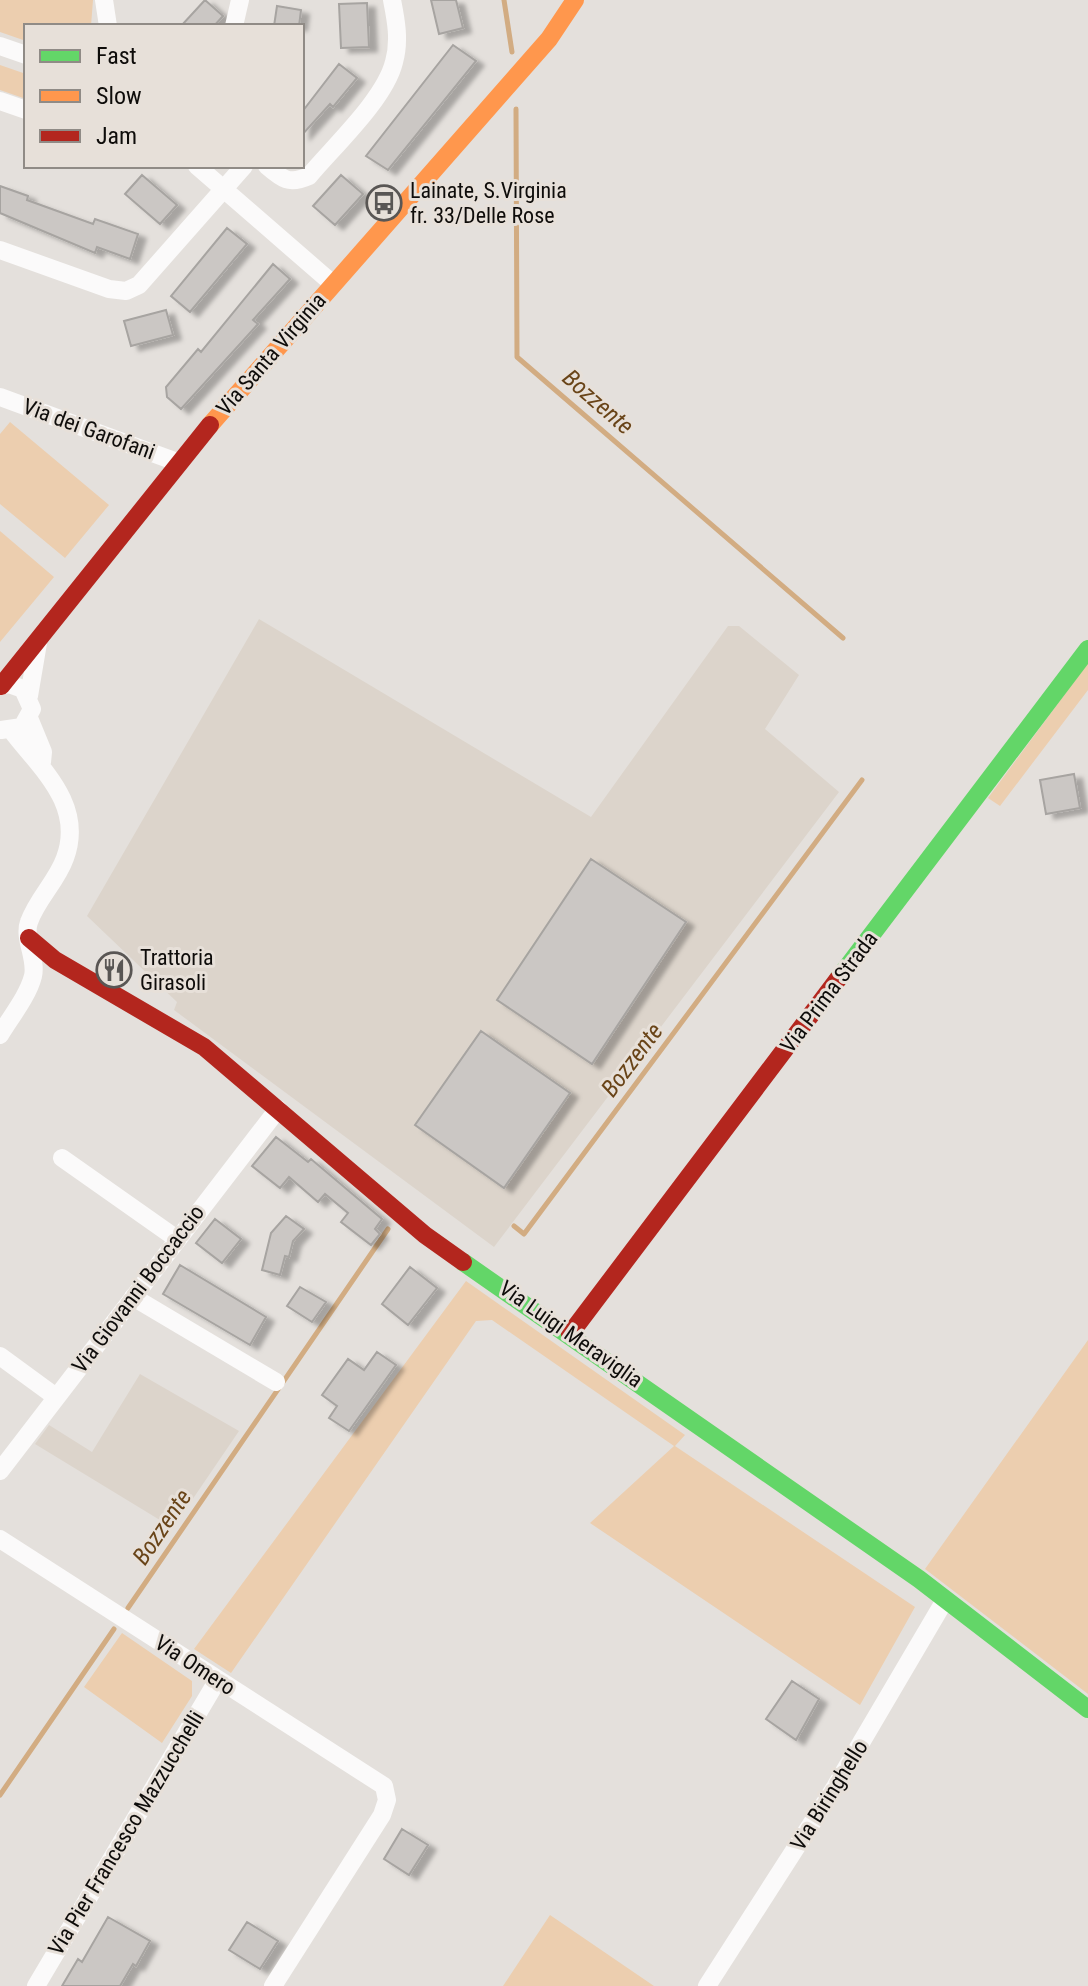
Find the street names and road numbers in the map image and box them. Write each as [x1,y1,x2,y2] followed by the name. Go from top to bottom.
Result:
[211,288,331,420] street label: Via Santa Virginia
[20,394,158,464] street label: Via dei Garofani
[775,926,883,1058] street label: Via Prima Strada
[67,1200,209,1378] street label: Via Giovanni Boccaccio
[495,1275,647,1393] street label: Via Luigi Meraviglia
[150,1630,240,1700] street label: Via Omero
[43,1706,209,1960] street label: Via Pier Francesco Mazzucchelli
[785,1735,873,1855] street label: Via Biringhello

